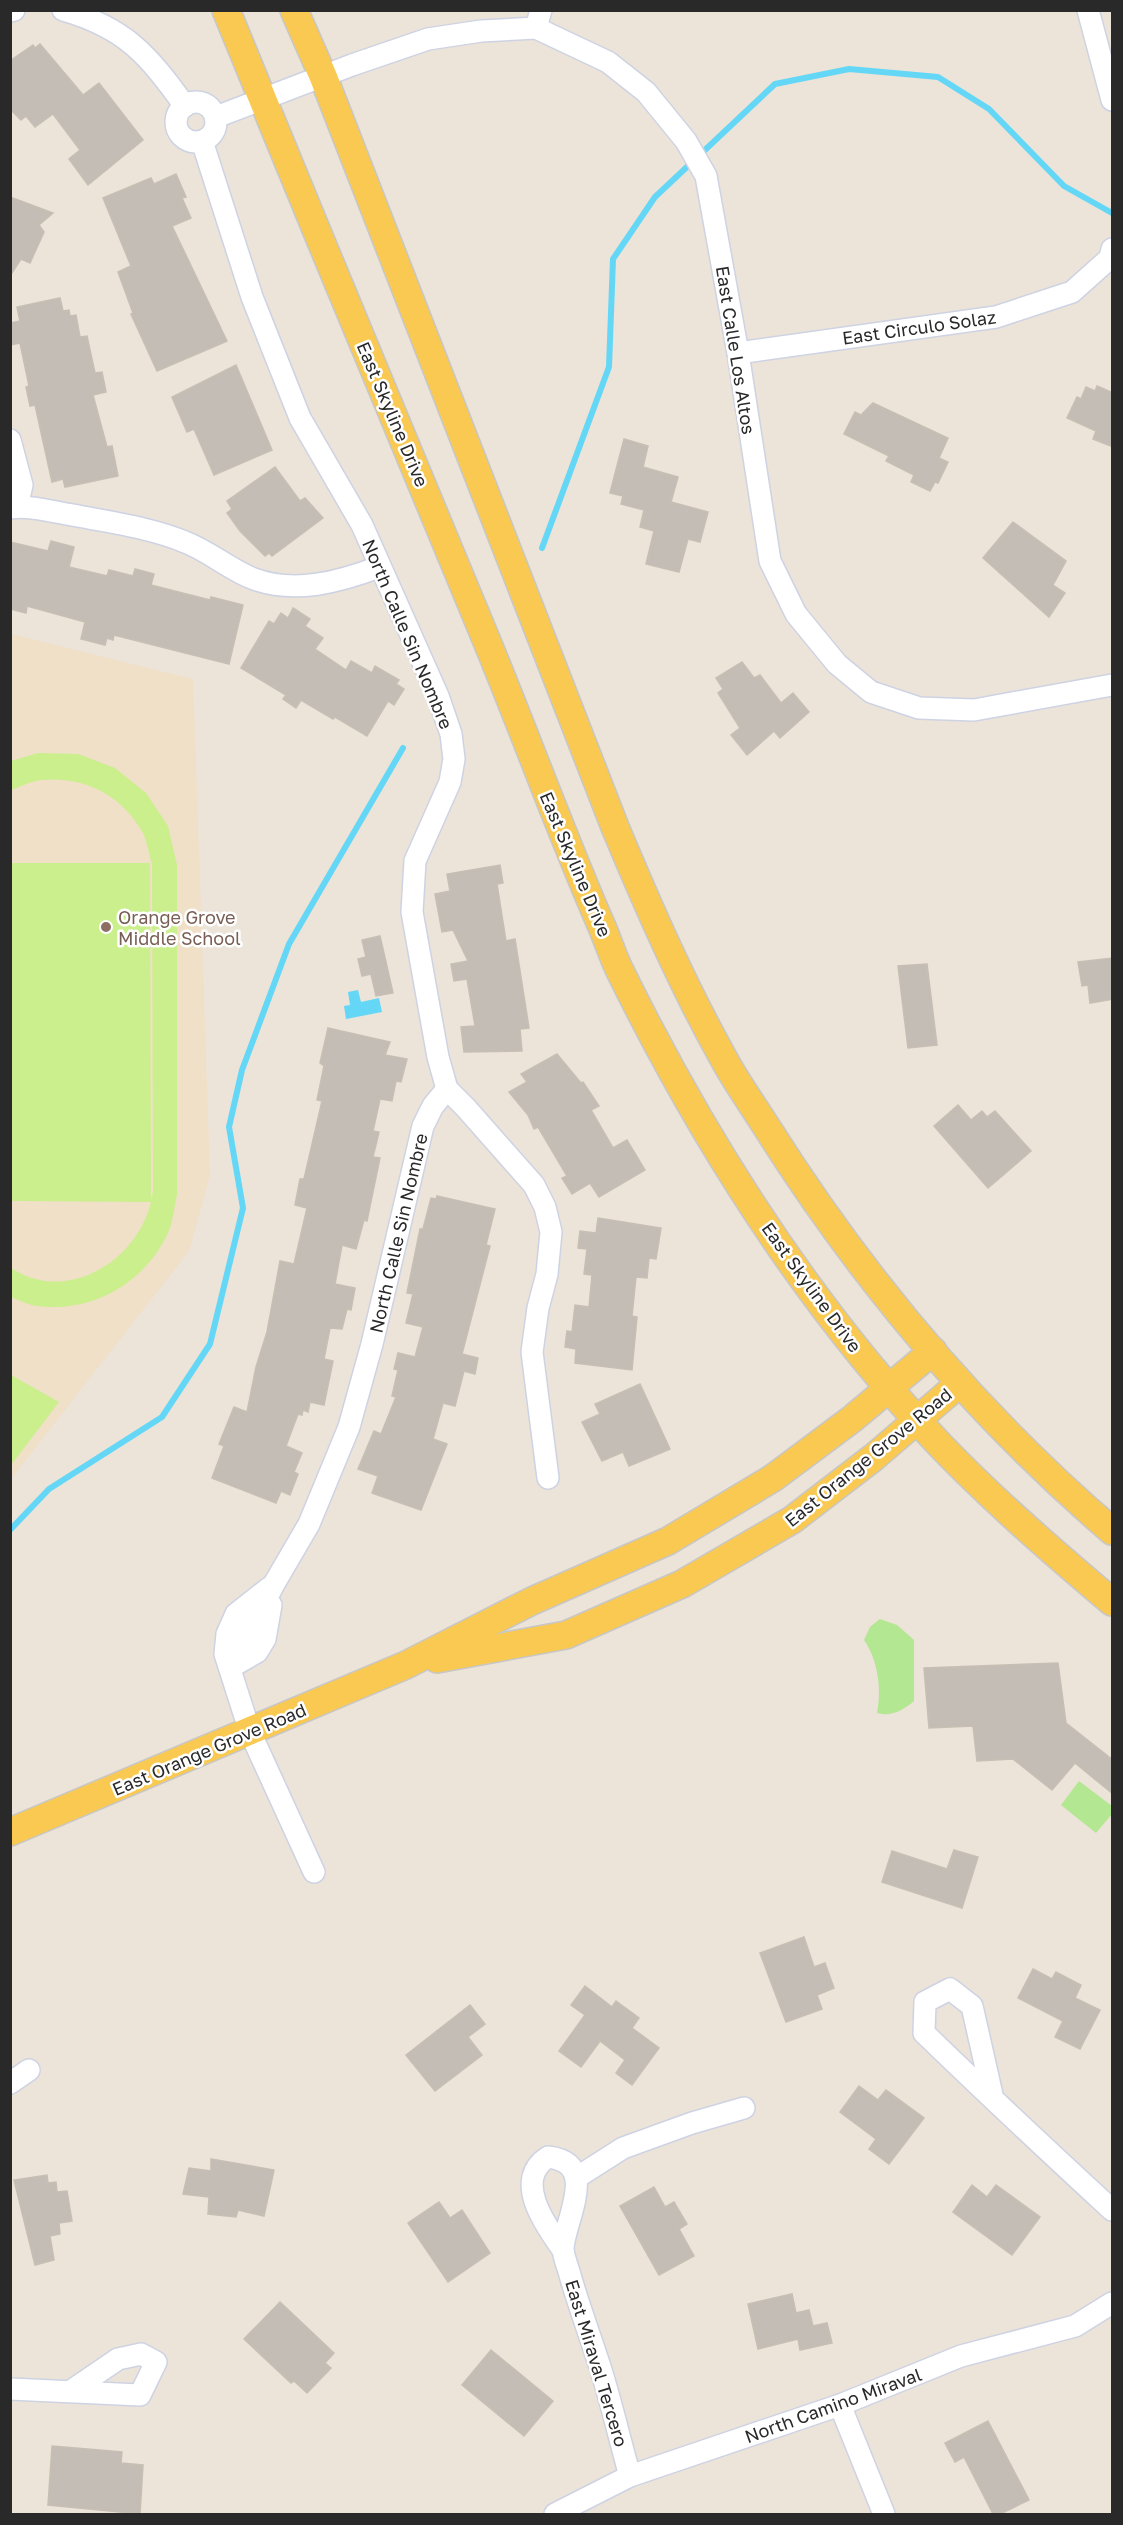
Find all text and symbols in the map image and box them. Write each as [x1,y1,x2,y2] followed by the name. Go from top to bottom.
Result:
[712,264,760,436] street label: East Calle Los Altos
[841,305,997,349] street label: East Circulo Solaz
[353,338,433,490] street label: East Skyline Drive
[358,536,458,732] street label: North Calle Sin Nombre
[536,788,616,940] street label: East Skyline Drive
[118,906,241,949] place label: Orange Grove Middle School
[99,920,113,934] marker: Orange Grove Middle School
[364,1131,432,1335] street label: North Calle Sin Nombre
[757,1218,867,1356] street label: East Skyline Drive
[780,1383,956,1531] street label: East Orange Grove Road
[109,1698,309,1800] street label: East Orange Grove Road
[561,2277,633,2449] street label: East Miraval Tercero
[742,2363,925,2447] street label: North Camino Miraval

